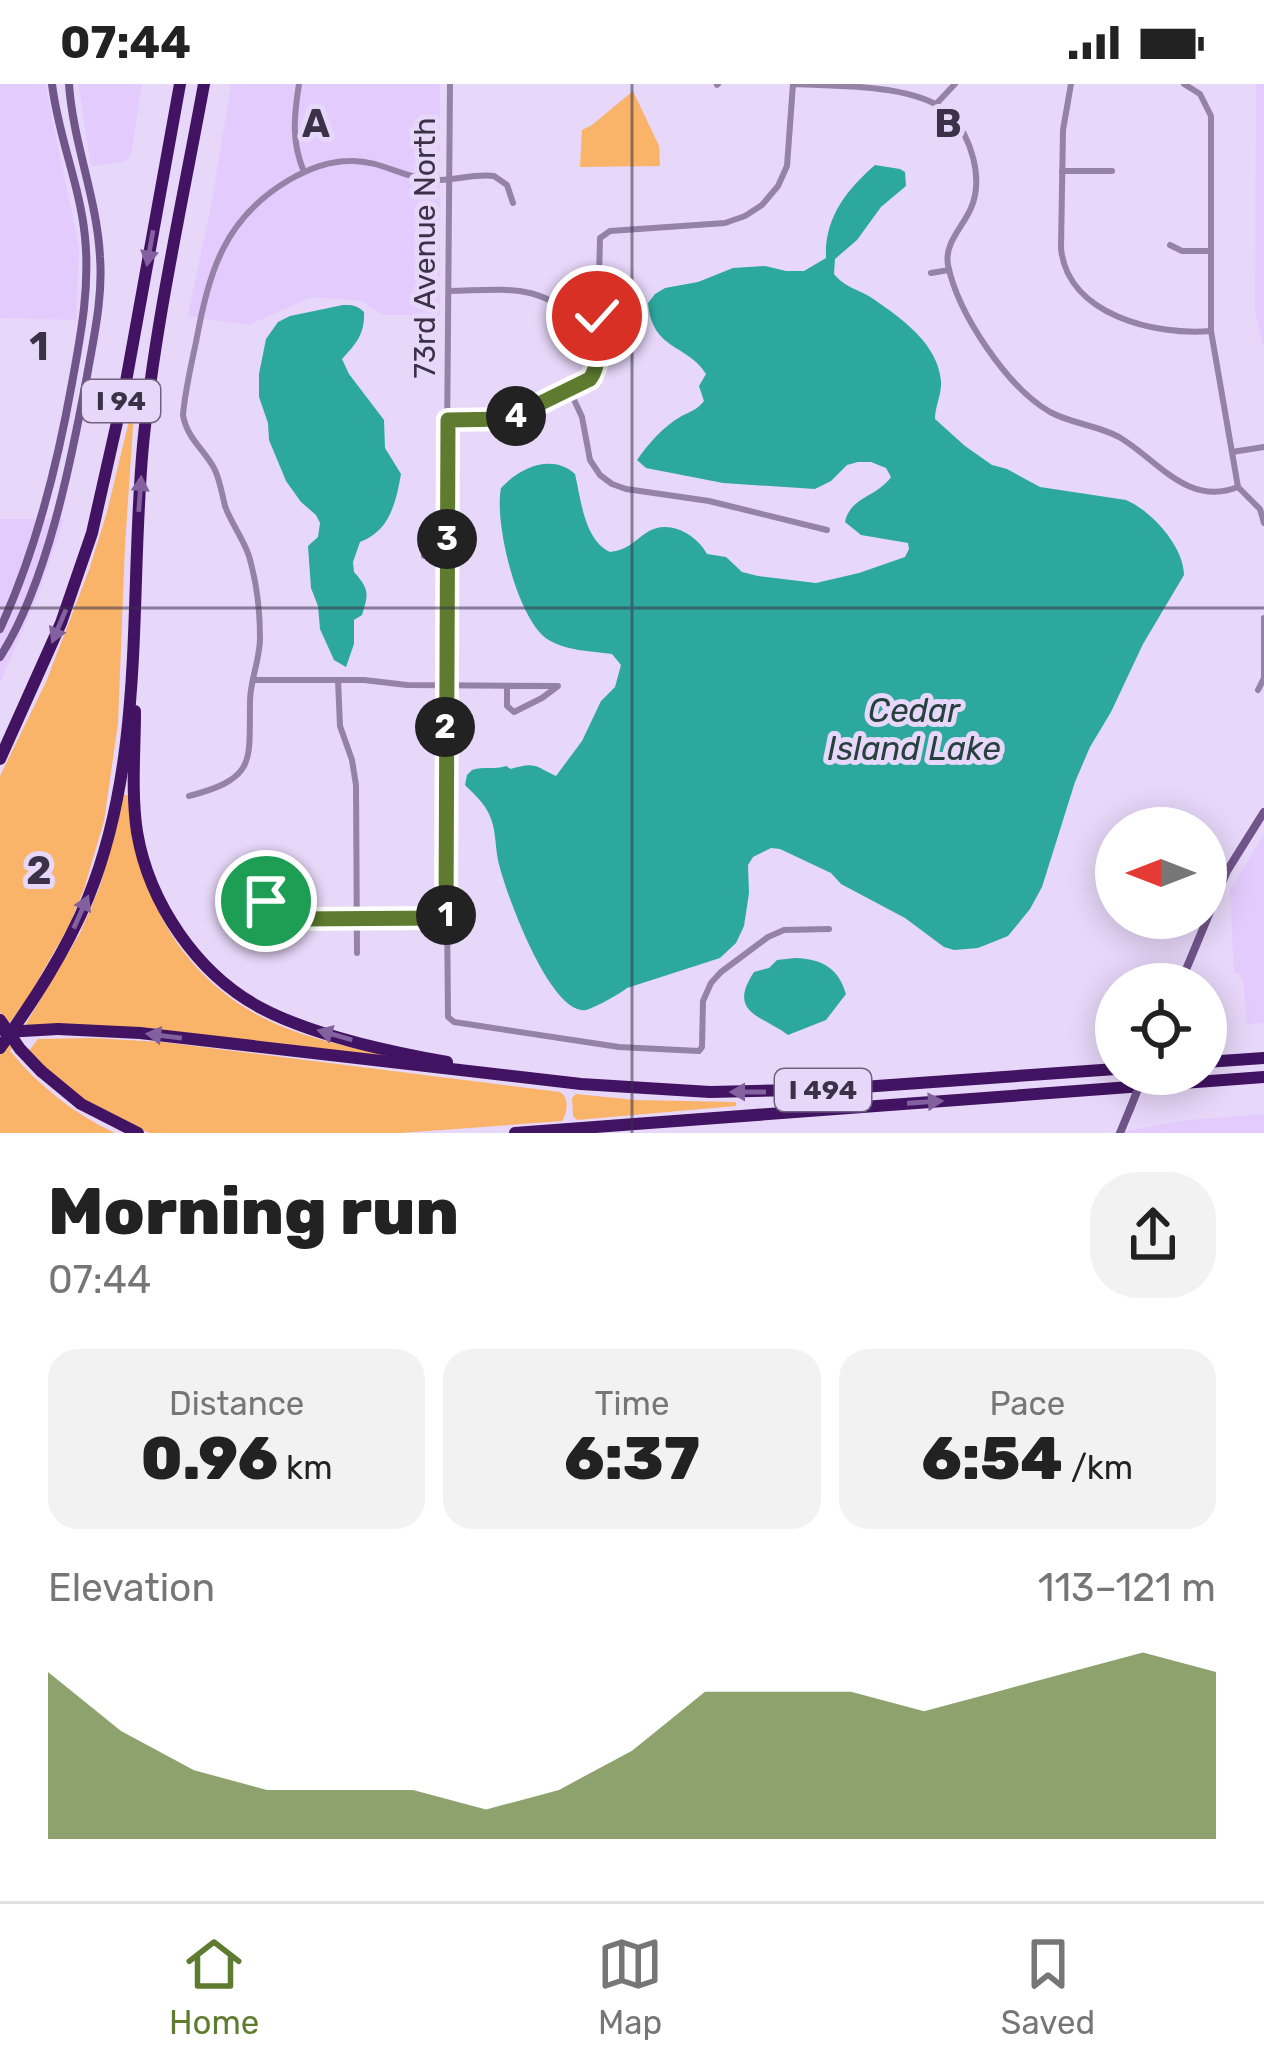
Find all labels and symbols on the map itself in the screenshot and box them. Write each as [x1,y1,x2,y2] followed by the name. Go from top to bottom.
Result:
[302,101,330,147] text: A
[934,101,962,147] text: B
[407,118,443,378] street label: 73rd Avenue North
[141,230,160,267] one-way arrow
[546,265,648,367] pin
[29,324,49,370] text: 1
[82,380,160,422] road number: I 94
[486,386,546,446] pin: 4
[130,475,149,512] one-way arrow
[417,509,477,569] pin: 3
[49,609,68,645] one-way arrow
[827,691,1001,768] water label: Cedar Island Lake
[415,697,475,757] pin: 2
[1095,807,1227,939] north arrow
[26,848,52,894] text: 2
[215,850,317,952] pin
[416,885,476,945] pin: 1
[72,894,92,929] one-way arrow
[316,1025,353,1043] one-way arrow
[145,1027,182,1046] one-way arrow
[775,1069,871,1111] road number: I 494
[728,1082,766,1102] one-way arrow
[907,1093,944,1112] one-way arrow

